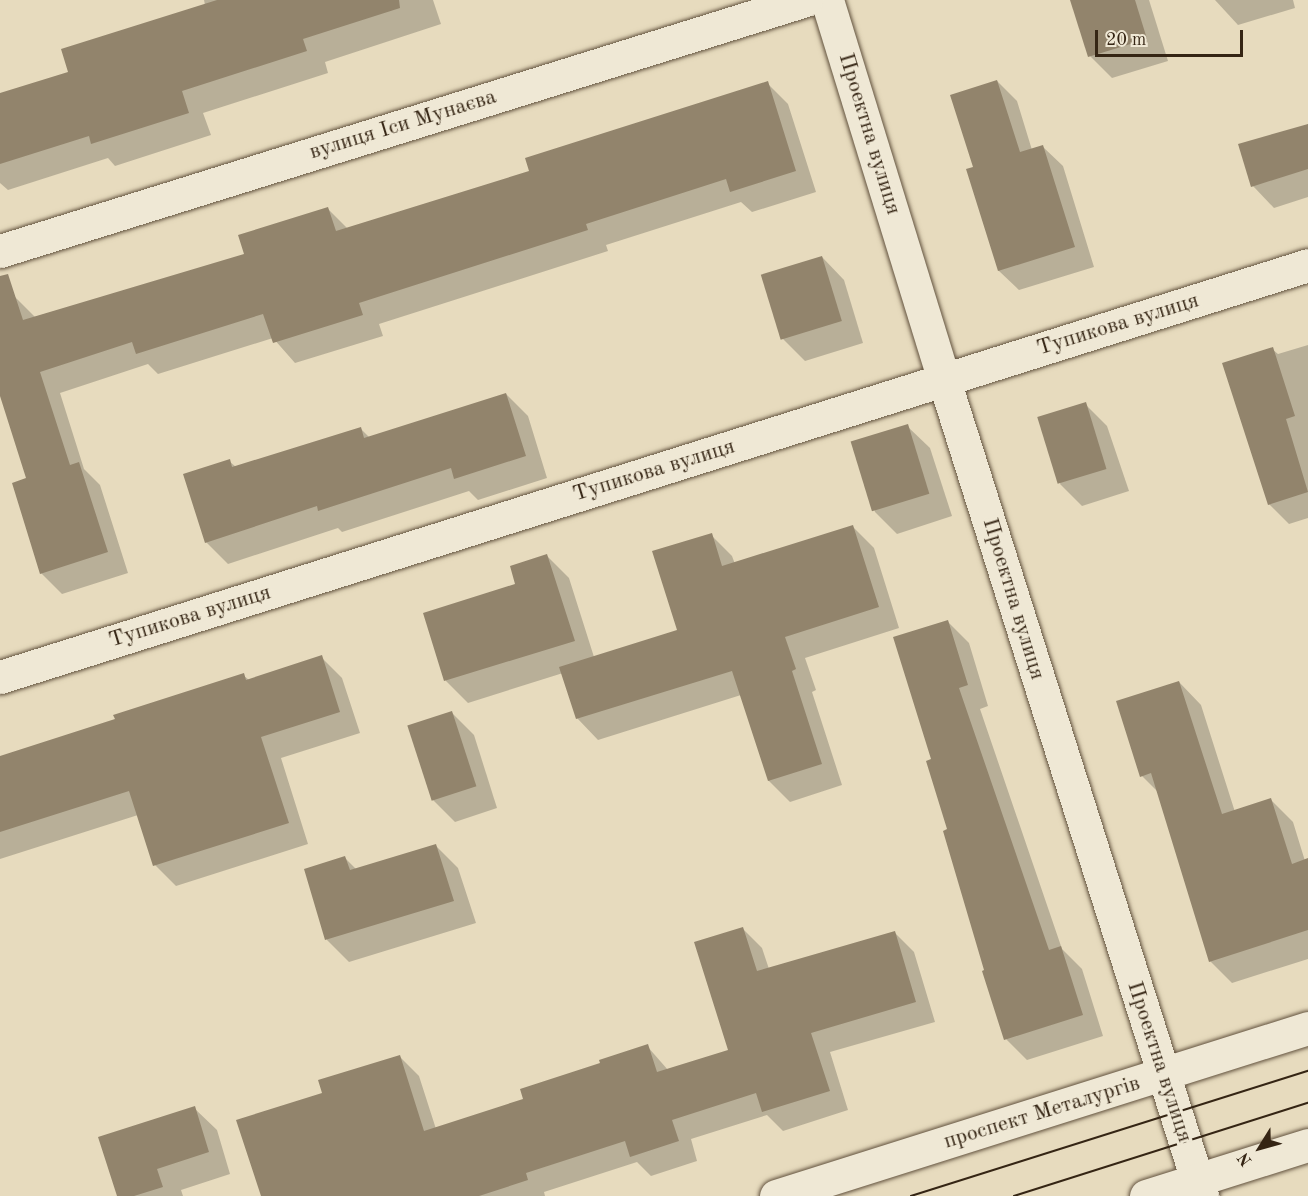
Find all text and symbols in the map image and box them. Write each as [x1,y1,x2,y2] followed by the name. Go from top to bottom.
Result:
[1098,18,1246,56] scale bar
[1106,31,1146,49] text: 20 m
[832,50,906,218] street label: Проектна вулиця
[306,84,500,166] street label: вулиця Іси Мунаєва
[1034,288,1202,362] street label: Тупикова вулиця
[570,434,738,508] street label: Тупикова вулиця
[976,515,1050,683] street label: Проектна вулиця
[106,580,274,654] street label: Тупикова вулиця
[1121,978,1197,1146] street label: Проектна вулиця
[941,1071,1143,1155] street label: проспект Металургів
[1230,1118,1290,1178] north arrow
[1236,1149,1256,1169] text: N

